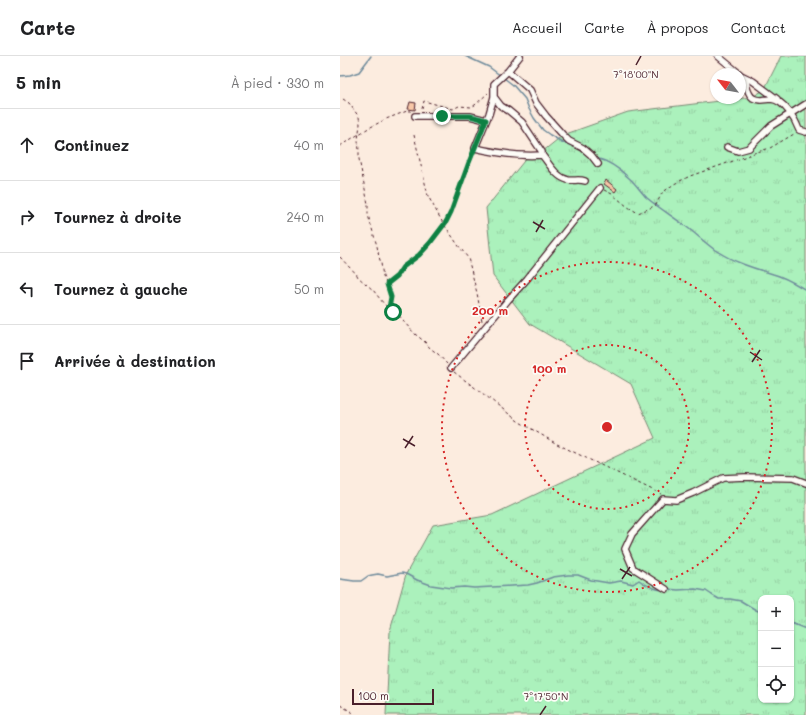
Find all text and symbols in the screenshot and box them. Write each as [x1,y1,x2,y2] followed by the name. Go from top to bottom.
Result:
[20,15,75,40] text: Carte
[512,18,562,37] text: Accueil
[584,18,625,37] text: Carte
[647,18,709,37] text: À propos
[731,18,786,37] text: Contact
[613,67,659,81] text: 7°18'00"N
[710,68,746,104] north arrow
[16,71,61,93] text: 5 min
[231,74,324,91] text: À pied · 330 m
[433,107,451,125] route end
[16,134,38,156] icon: ahead
[54,135,129,155] text: Continuez
[294,136,324,153] text: 40 m
[16,206,38,228] icon: right
[54,207,182,227] text: Tournez à droite
[287,208,324,225] text: 240 m
[16,278,38,300] icon: left
[54,279,188,299] text: Tournez à gauche
[294,280,324,297] text: 50 m
[472,302,508,318] text: 200 m
[384,303,402,321] route start
[16,350,38,372] icon: arrive
[54,351,216,371] text: Arrivée à destination
[532,360,566,376] text: 100 m
[600,420,614,434] centre of rings
[758,595,794,703] map controls
[758,595,794,631] button: +
[758,631,794,667] button: −
[758,667,794,703] button: locate
[352,687,434,706] scale bar
[358,688,389,703] text: 100 m
[524,689,568,703] text: 7°17'50"N

